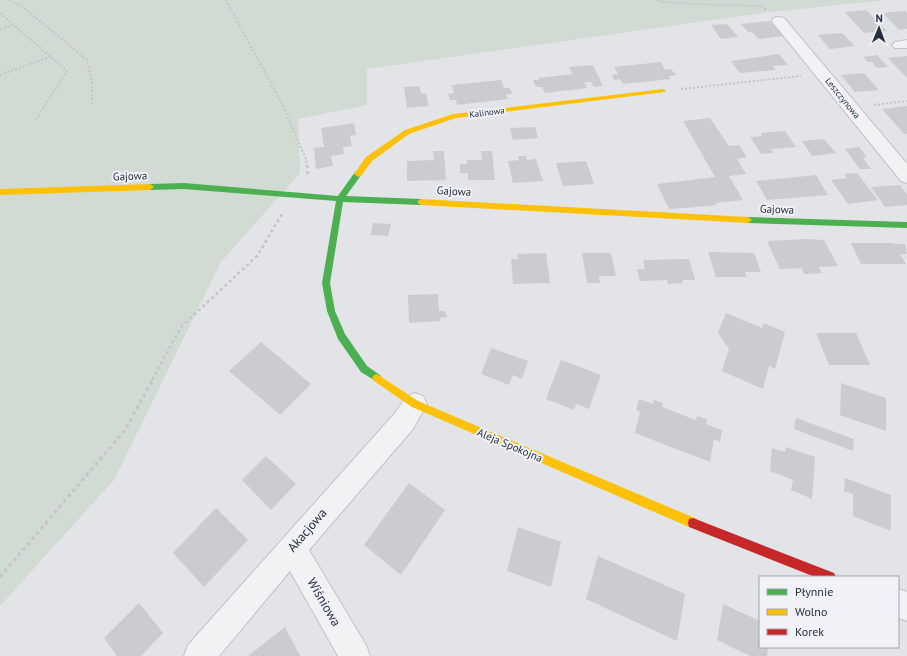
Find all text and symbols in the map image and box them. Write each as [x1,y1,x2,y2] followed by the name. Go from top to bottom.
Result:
[859,8,899,48] north arrow
[875,11,883,25] text: N
[823,75,863,121] street label: Leszczynowa
[469,104,505,120] street label: Kalinowa
[113,168,147,184] street label: Gajowa
[436,183,472,199] street label: Gajowa
[760,201,794,217] street label: Gajowa
[475,425,545,465] street label: Aleja Spokojna
[283,505,331,555] street label: Akacjowa
[303,575,345,629] street label: Wiśniowa
[759,576,899,648] legend
[795,584,833,599] text: Płynnie
[795,604,827,619] text: Wolno
[795,624,824,639] text: Korek

